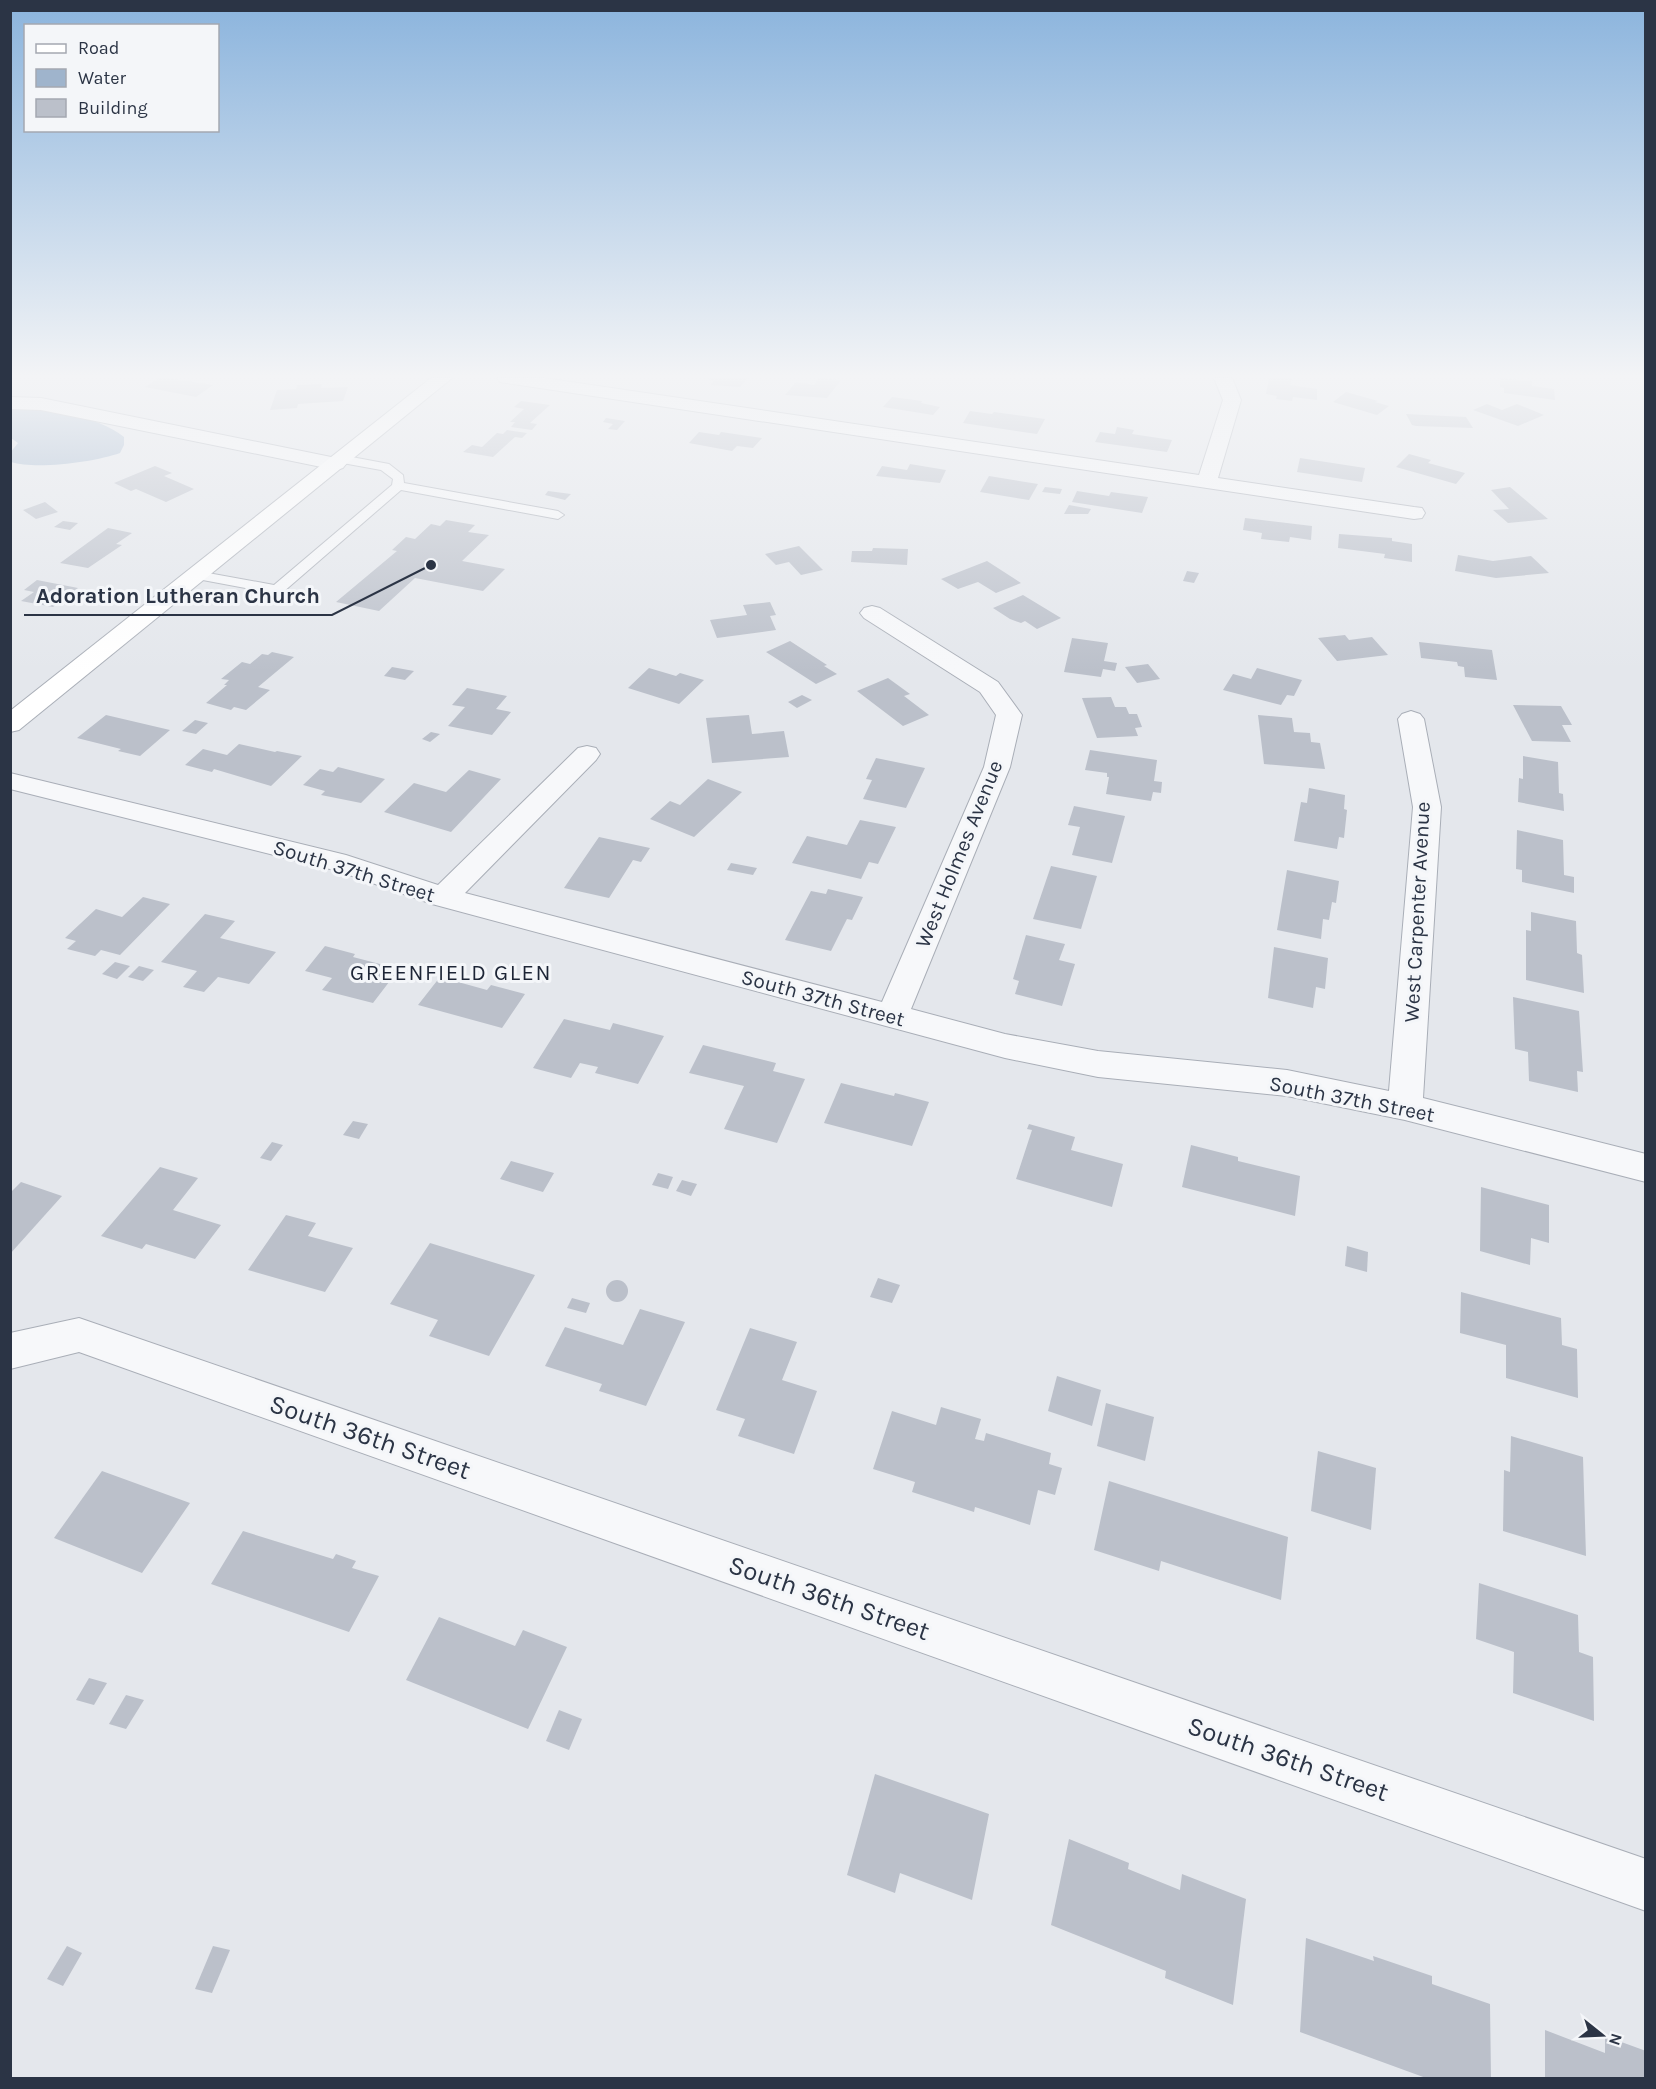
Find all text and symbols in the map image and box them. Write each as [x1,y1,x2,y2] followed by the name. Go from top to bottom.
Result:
[24,24,219,132] legend
[78,37,119,59] text: Road
[78,67,126,89] text: Water
[78,97,148,119] text: Building
[24,575,332,615] callout: Adoration Lutheran Church
[36,583,320,609] text: Adoration Lutheran Church
[910,757,1008,951] street label: West Holmes Avenue
[1399,801,1435,1023] street label: West Carpenter Avenue
[270,835,438,907] street label: South 37th Street
[350,960,552,986] district label: GREENFIELD GLEN
[739,965,907,1031] street label: South 37th Street
[1267,1071,1437,1127] street label: South 37th Street
[265,1388,475,1486] street label: South 36th Street
[724,1549,934,1647] street label: South 36th Street
[1183,1710,1393,1808] street label: South 36th Street
[1572,2005,1632,2065] north arrow
[1605,2031,1627,2048] text: N

